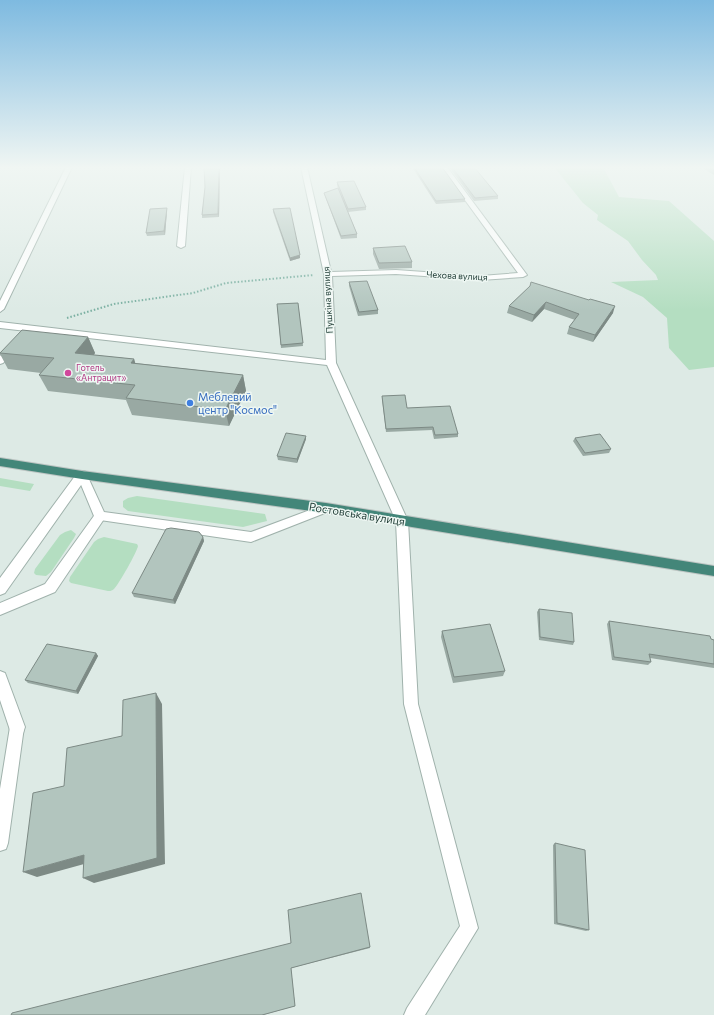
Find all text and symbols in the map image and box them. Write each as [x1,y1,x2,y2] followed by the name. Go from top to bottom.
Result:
[320,266,335,334] street label: Пушкіна вулиця
[426,268,488,283] street label: Чехова вулиця
[76,362,126,383] place label: Готель «Антрацит»
[63,368,73,378] marker: Готель «Антрацит»
[198,390,277,416] place label: Меблевий центр "Космос"
[185,398,195,408] marker: Меблевий центр "Космос"
[308,500,406,528] street label: Ростовська вулиця

